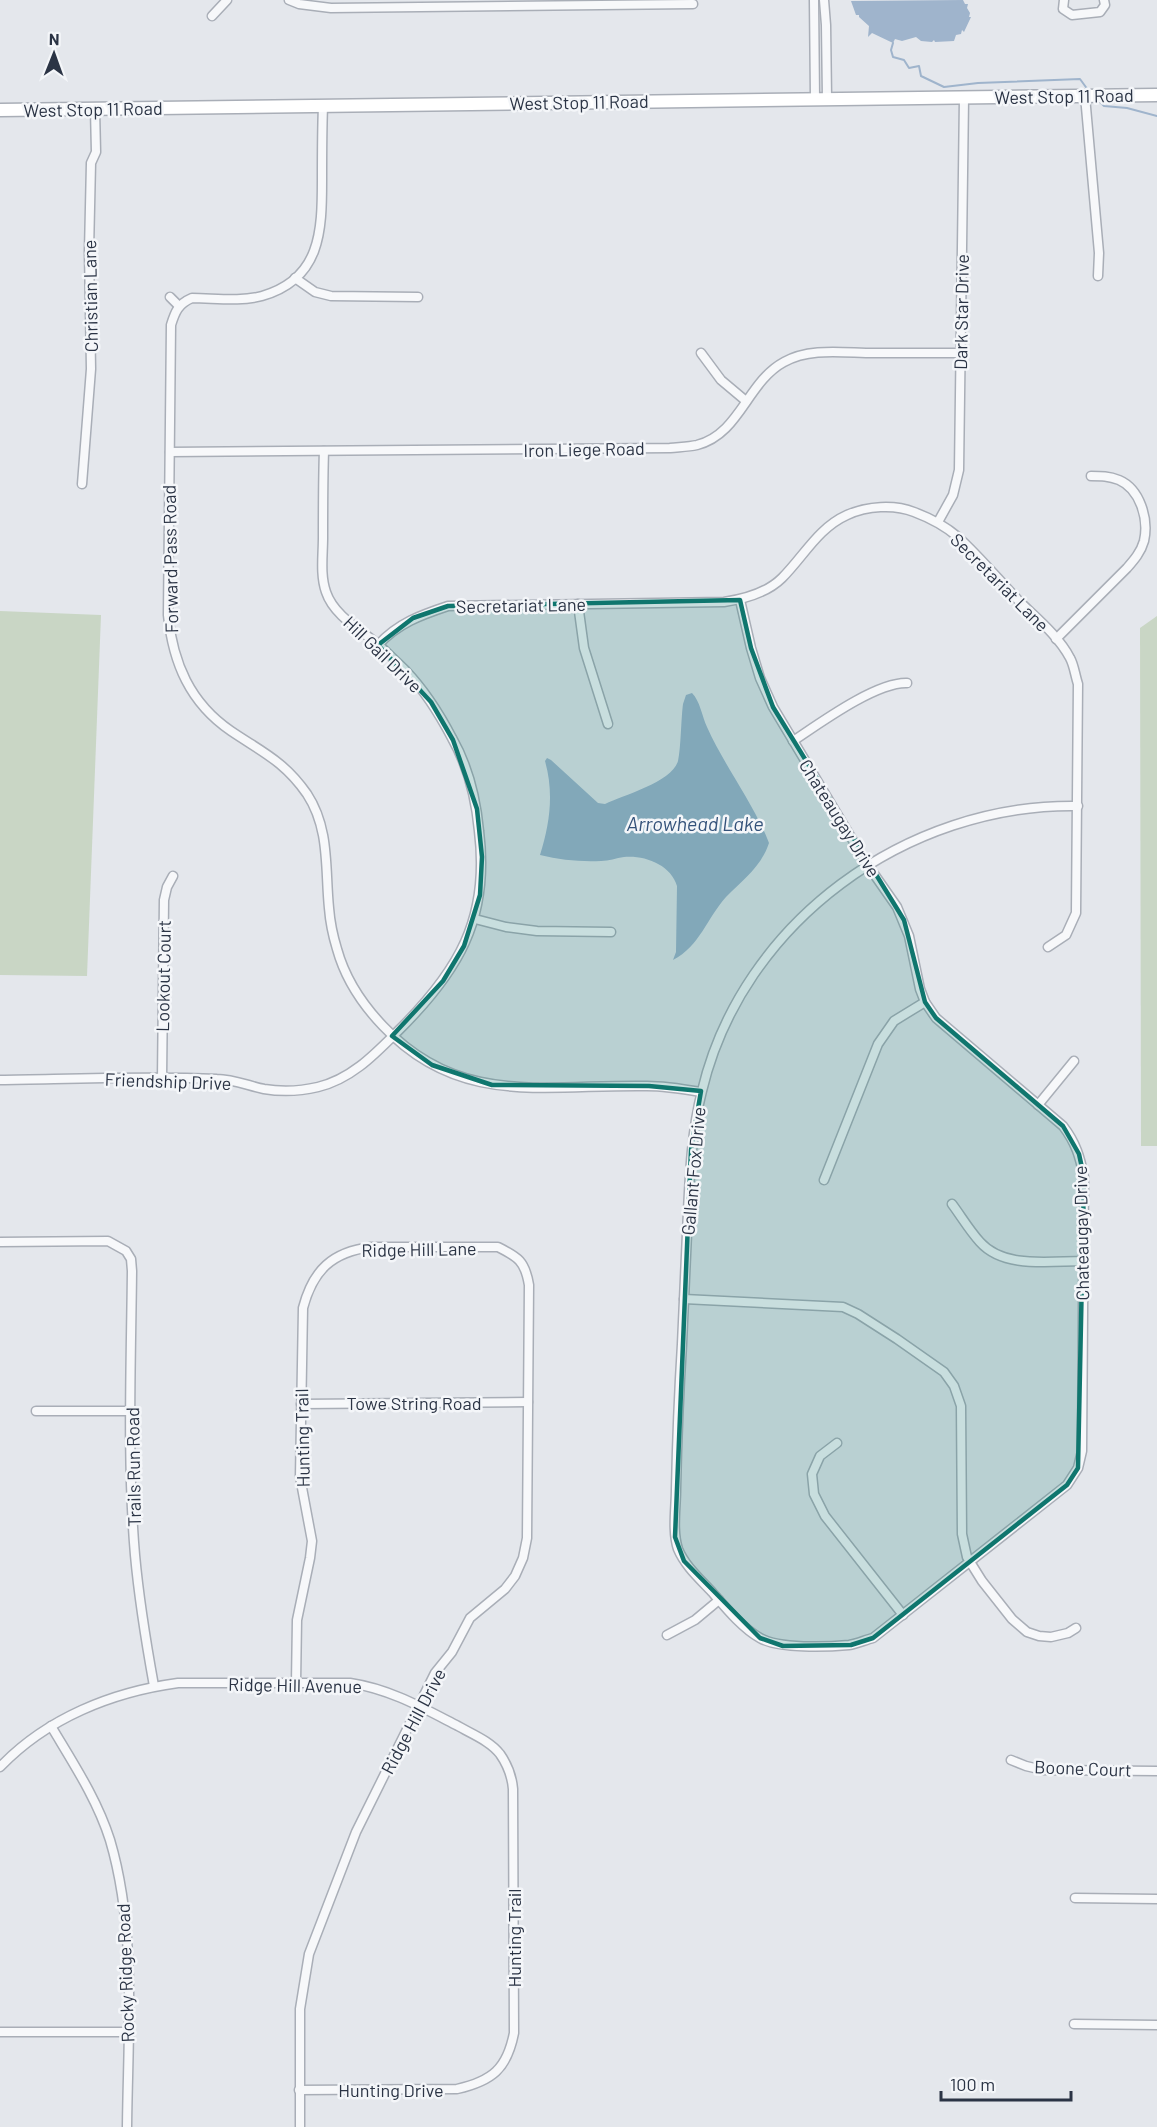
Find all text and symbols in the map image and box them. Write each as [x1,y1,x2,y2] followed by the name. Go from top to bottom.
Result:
[24,24,84,84] north arrow
[49,29,60,48] text: N
[994,84,1134,108] street label: West Stop 11 Road
[509,90,649,114] street label: West Stop 11 Road
[23,97,163,121] street label: West Stop 11 Road
[78,239,102,353] street label: Christian Lane
[949,254,973,370] street label: Dark Star Drive
[523,437,645,461] street label: Iron Liege Road
[158,485,182,633] street label: Forward Pass Road
[946,528,1054,636] street label: Secretariat Lane
[456,593,586,617] street label: Secretariat Lane
[339,611,427,697] street label: Hill Gail Drive
[795,755,885,881] street label: Chateaugay Drive
[627,811,763,835] water label: Arrowhead Lake
[151,920,175,1032] street label: Lookout Court
[104,1068,232,1094] street label: Friendship Drive
[676,1106,710,1236] street label: Gallant Fox Drive
[1069,1165,1093,1301] street label: Chateaugay Drive
[361,1237,477,1261] street label: Ridge Hill Lane
[290,1388,314,1488] street label: Hunting Trail
[346,1392,482,1414] street label: Towe String Road
[121,1407,145,1527] street label: Trails Run Road
[376,1664,450,1778] street label: Ridge Hill Drive
[228,1673,362,1697] street label: Ridge Hill Avenue
[1034,1755,1132,1781] street label: Boone Court
[503,1889,525,1987] street label: Hunting Trail
[112,1903,138,2043] street label: Rocky Ridge Road
[941,2064,1072,2102] scale bar
[950,2073,995,2095] text: 100 m
[338,2079,444,2101] street label: Hunting Drive

